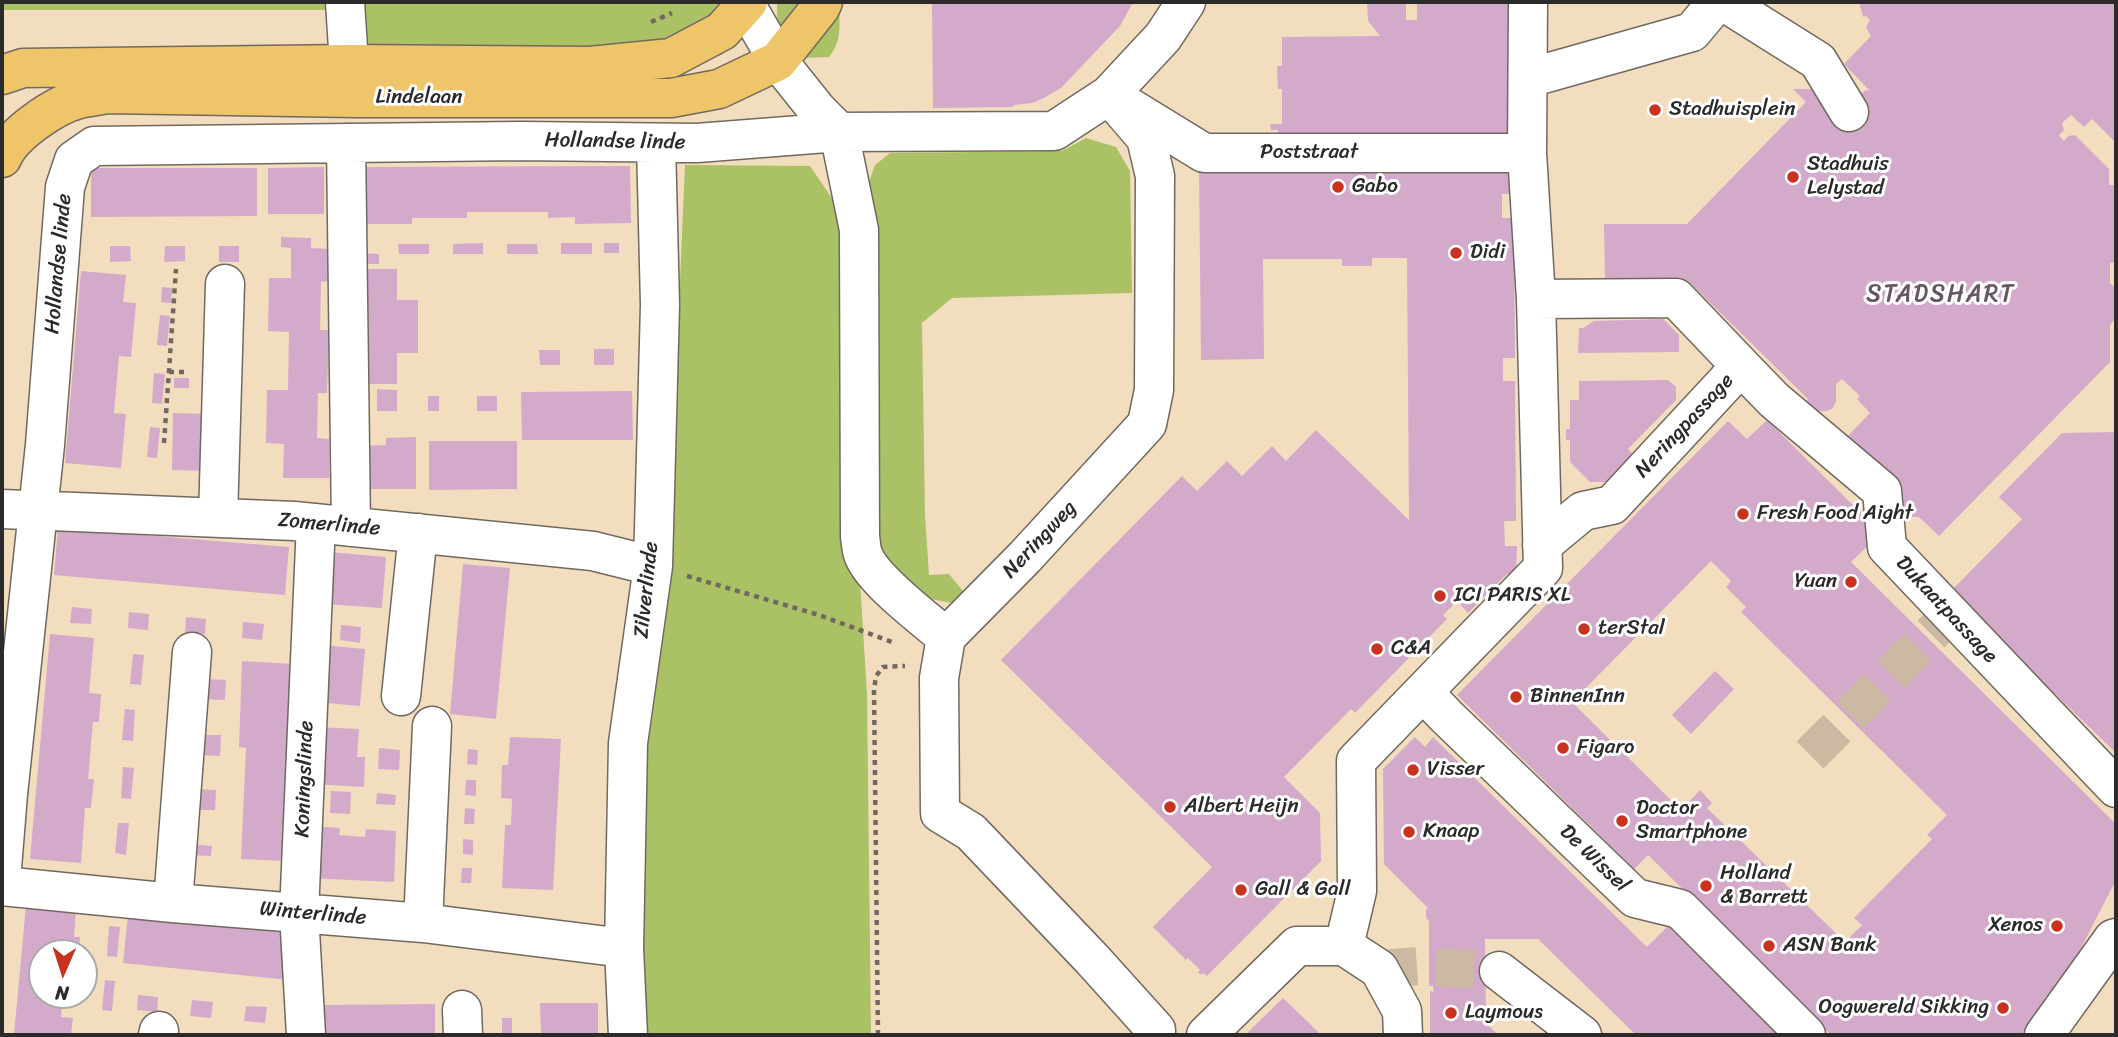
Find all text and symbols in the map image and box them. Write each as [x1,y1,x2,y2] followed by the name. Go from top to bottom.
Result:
[375,85,463,111] street label: Lindelaan
[1669,97,1796,123] place label: Stadhuisplein
[1647,102,1663,118] marker: Stadhuisplein
[544,128,686,156] street label: Hollandse linde
[1260,140,1358,166] street label: Poststraat
[1807,152,1889,202] place label: Stadhuis Lelystad
[1785,169,1801,185] marker: Stadhuis Lelystad
[1352,174,1398,200] place label: Gabo
[1330,179,1346,195] marker: Gabo
[40,193,78,335] street label: Hollandse linde
[1470,240,1505,266] place label: Didi
[1448,245,1464,261] marker: Didi
[1868,281,2014,309] district label: STADSHART
[1630,369,1740,483] street label: Neringpassage
[998,496,1082,584] street label: Neringweg
[1757,501,1913,527] place label: Fresh Food Aight
[1735,506,1751,522] marker: Fresh Food Aight
[277,508,381,542] street label: Zomerlinde
[629,540,665,640] street label: Zilverlinde
[1890,551,2002,669] street label: Dukaatpassage
[1795,569,1837,595] place label: Yuan
[1843,574,1859,590] marker: Yuan
[1454,583,1570,609] place label: ICI PARIS XL
[1432,588,1448,604] marker: ICI PARIS XL
[1598,616,1665,642] place label: terStal
[1576,621,1592,637] marker: terStal
[1391,636,1431,662] place label: C&A
[1369,641,1385,657] marker: C&A
[1530,684,1625,710] place label: BinnenInn
[1508,689,1524,705] marker: BinnenInn
[290,720,320,838] street label: Koningslinde
[1577,735,1634,761] place label: Figaro
[1555,740,1571,756] marker: Figaro
[1427,757,1484,783] place label: Visser
[1405,762,1421,778] marker: Visser
[1184,794,1299,820] place label: Albert Heijn
[1636,796,1747,846] place label: Doctor Smartphone
[1162,799,1178,815] marker: Albert Heijn
[1614,813,1630,829] marker: Doctor Smartphone
[1423,819,1479,845] place label: Knaap
[1554,820,1634,898] street label: De Wissel
[1401,824,1417,840] marker: Knaap
[1720,861,1808,911] place label: Holland & Barrett
[1255,877,1350,903] place label: Gall & Gall
[1698,878,1714,894] marker: Holland & Barrett
[1233,882,1249,898] marker: Gall & Gall
[259,897,367,931] street label: Winterlinde
[1988,913,2043,939] place label: Xenos
[2049,918,2065,934] marker: Xenos
[1783,933,1876,959] place label: ASN Bank
[1761,938,1777,954] marker: ASN Bank
[28,939,98,1009] north arrow
[55,977,69,1010] text: N
[1818,995,1989,1021] place label: Oogwereld Sikking
[1465,1000,1543,1026] place label: Laymous
[1995,1000,2011,1016] marker: Oogwereld Sikking
[1443,1005,1459,1021] marker: Laymous

